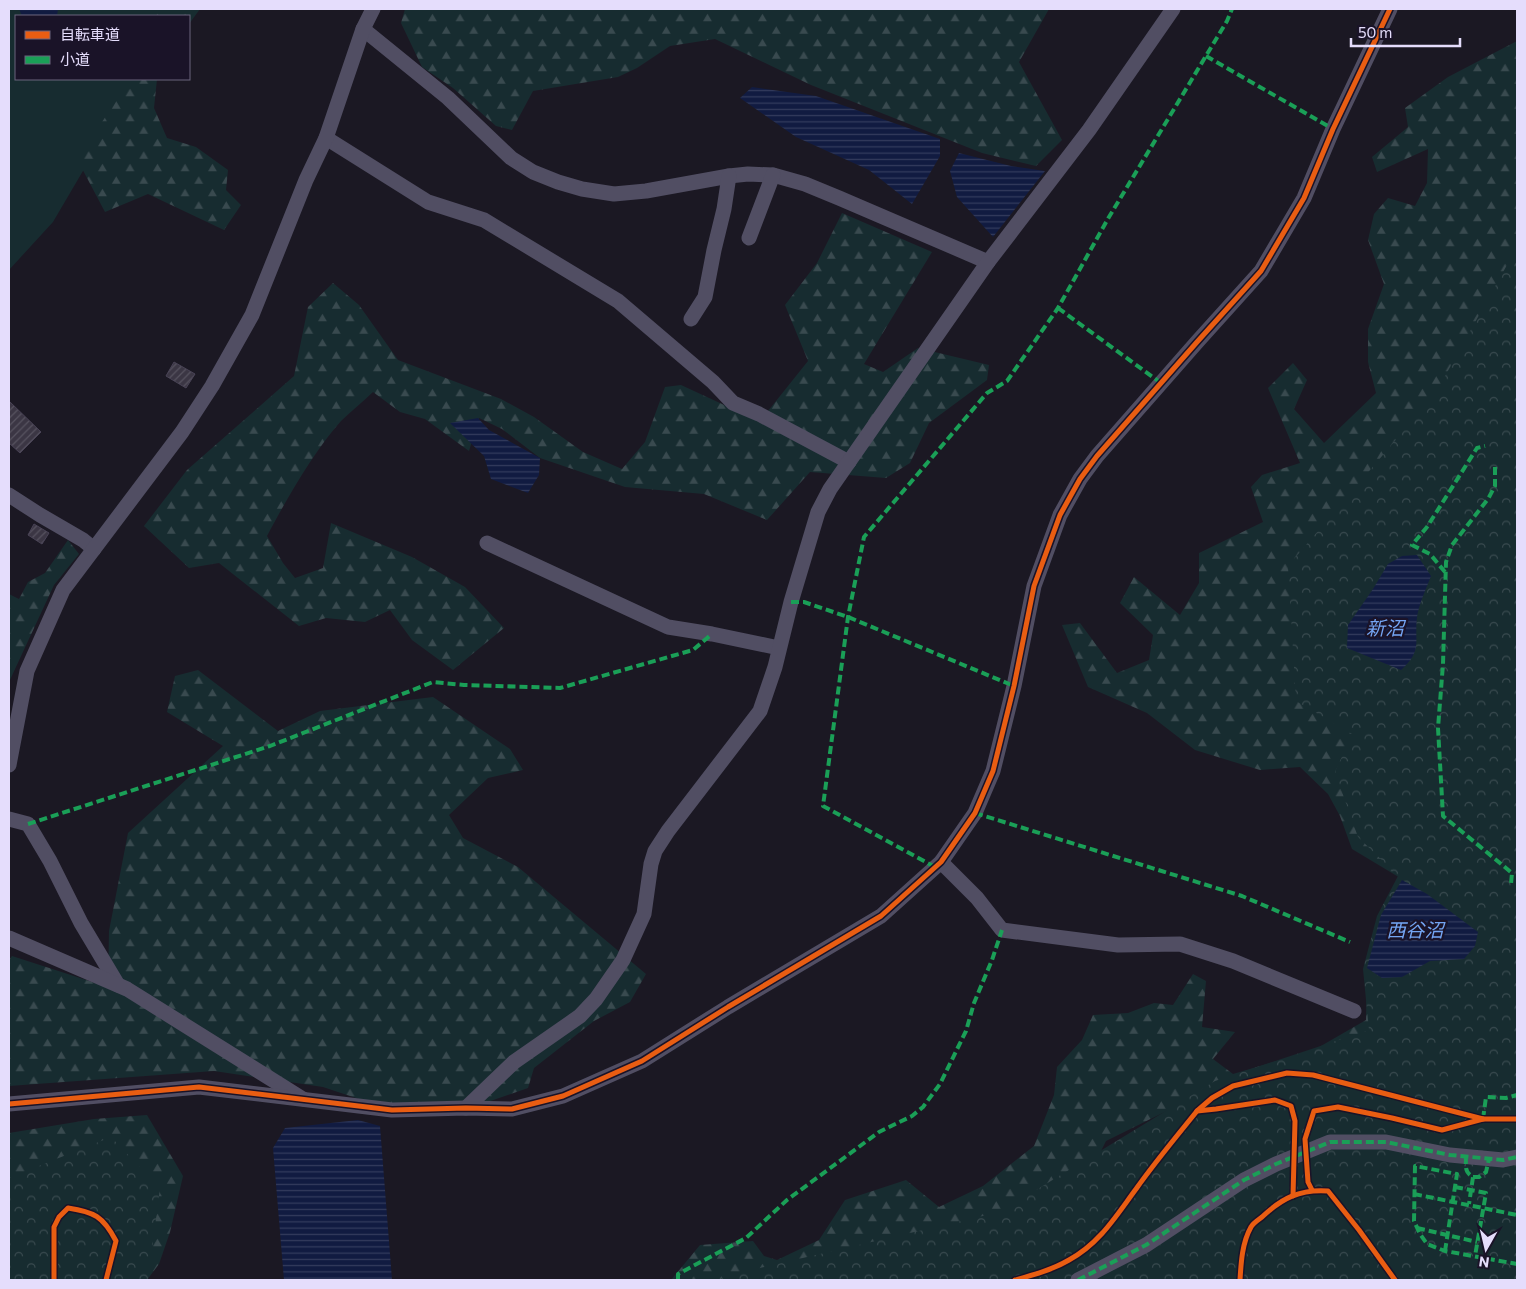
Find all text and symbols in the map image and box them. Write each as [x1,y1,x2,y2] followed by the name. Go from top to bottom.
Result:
[15,15,190,80] legend
[1351,15,1460,47] scale bar
[1358,23,1392,41] text: 50 m
[60,25,120,43] text: 自転車道
[60,50,90,68] text: 小道
[1366,616,1407,639] water label: 新沼
[1386,918,1446,941] water label: 西谷沼
[1461,1224,1511,1274] north arrow
[1478,1253,1491,1272] text: N

